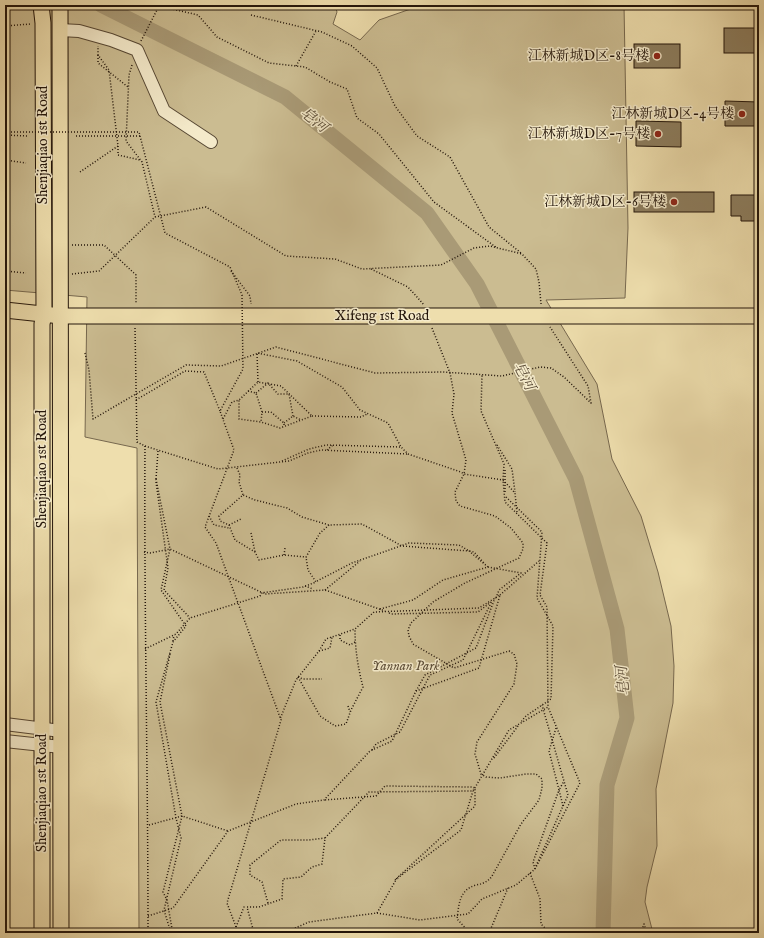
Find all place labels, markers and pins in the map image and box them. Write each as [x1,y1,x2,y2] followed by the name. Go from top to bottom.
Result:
[528,47,649,65] place label: 江林新城D区-8号楼
[652,51,662,61] marker: 江林新城D区-8号楼
[611,105,734,123] place label: 江林新城D区-4号楼
[737,109,747,119] marker: 江林新城D区-4号楼
[528,125,650,143] place label: 江林新城D区-7号楼
[653,129,663,139] marker: 江林新城D区-7号楼
[544,193,666,211] place label: 江林新城D区-6号楼
[669,197,679,207] marker: 江林新城D区-6号楼

